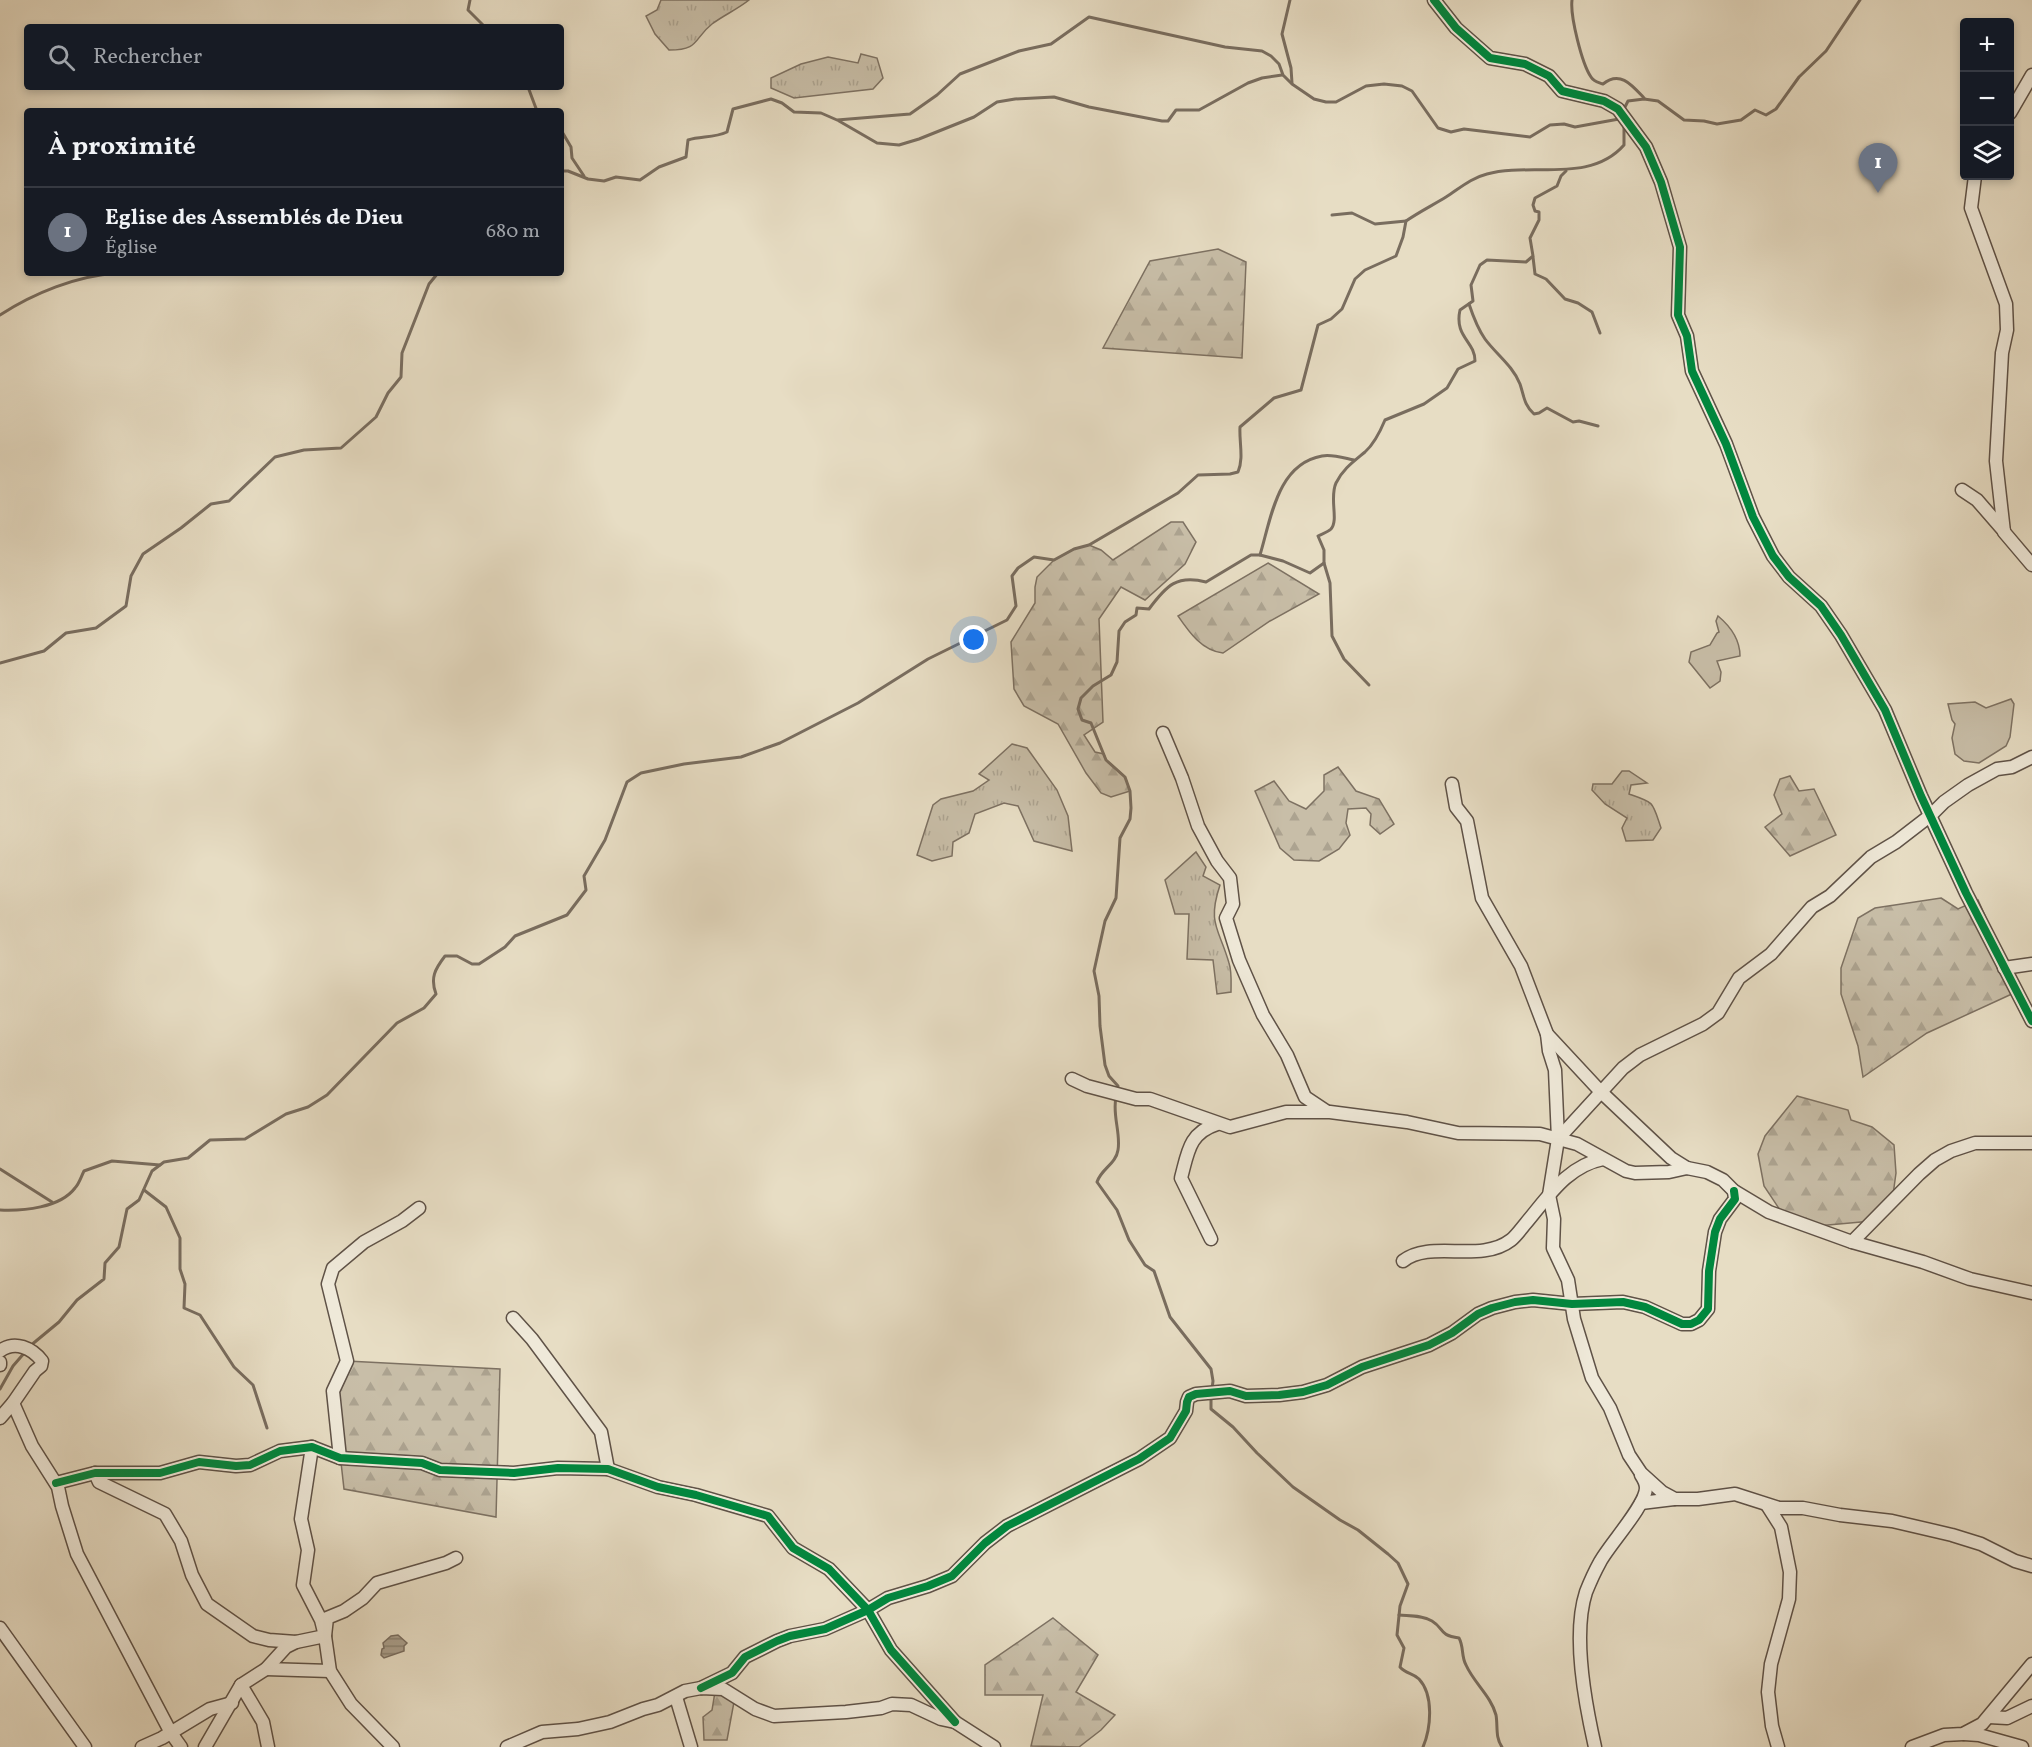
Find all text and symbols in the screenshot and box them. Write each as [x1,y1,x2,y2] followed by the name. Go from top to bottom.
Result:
[1960,18,2014,180] map controls
[1960,18,2014,72] button: +
[24,24,564,90] search box
[45,41,78,74] icon: search
[93,42,202,73] text: Rechercher
[1960,72,2014,126] button: −
[1960,126,2014,180] button: layers
[48,129,196,165] text: À proximité
[1858,144,1898,193] pin: 1
[105,203,403,234] text: Eglise des Assemblés de Dieu
[63,218,72,246] text: 1
[486,218,540,246] text: 680 m
[105,234,157,262] text: Église
[959,625,988,654] your location

